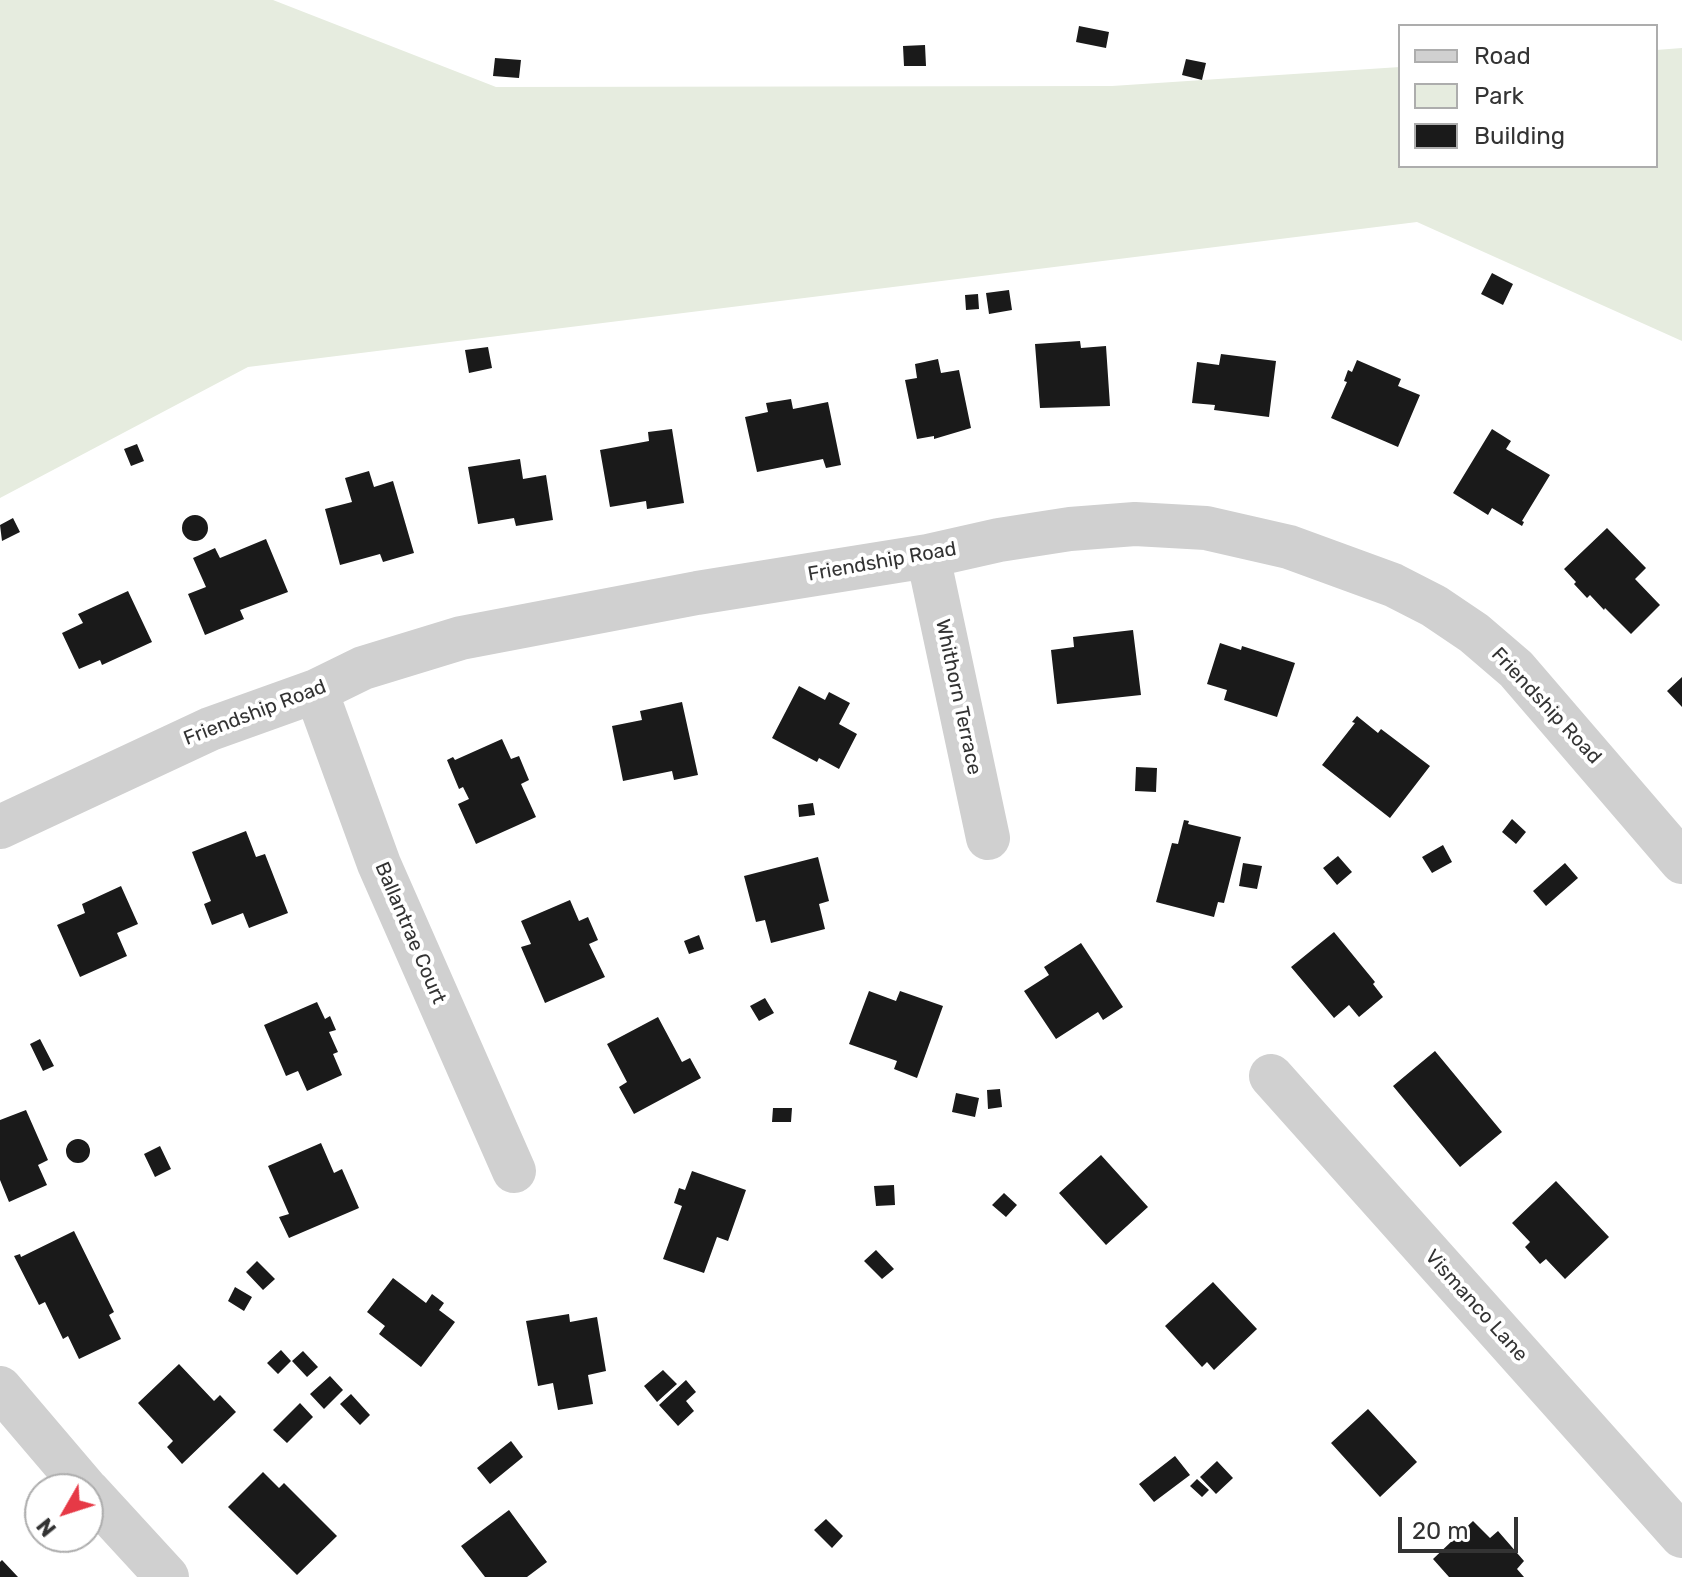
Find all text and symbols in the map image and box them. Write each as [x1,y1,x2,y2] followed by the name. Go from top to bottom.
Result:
[1398,24,1658,168] legend
[1474,42,1531,70] text: Road
[1474,82,1524,110] text: Park
[1474,122,1565,150] text: Building
[806,537,958,587] street label: Friendship Road
[930,617,986,777] street label: Whithorn Terrace
[1486,643,1606,769] street label: Friendship Road
[180,675,330,751] street label: Friendship Road
[369,858,451,1008] street label: Ballantrae Court
[1420,1245,1532,1367] street label: Vismanco Lane
[24,1473,104,1553] north arrow
[1402,1501,1522,1551] scale bar
[31,1513,62,1542] text: N
[1412,1517,1469,1545] text: 20 m

